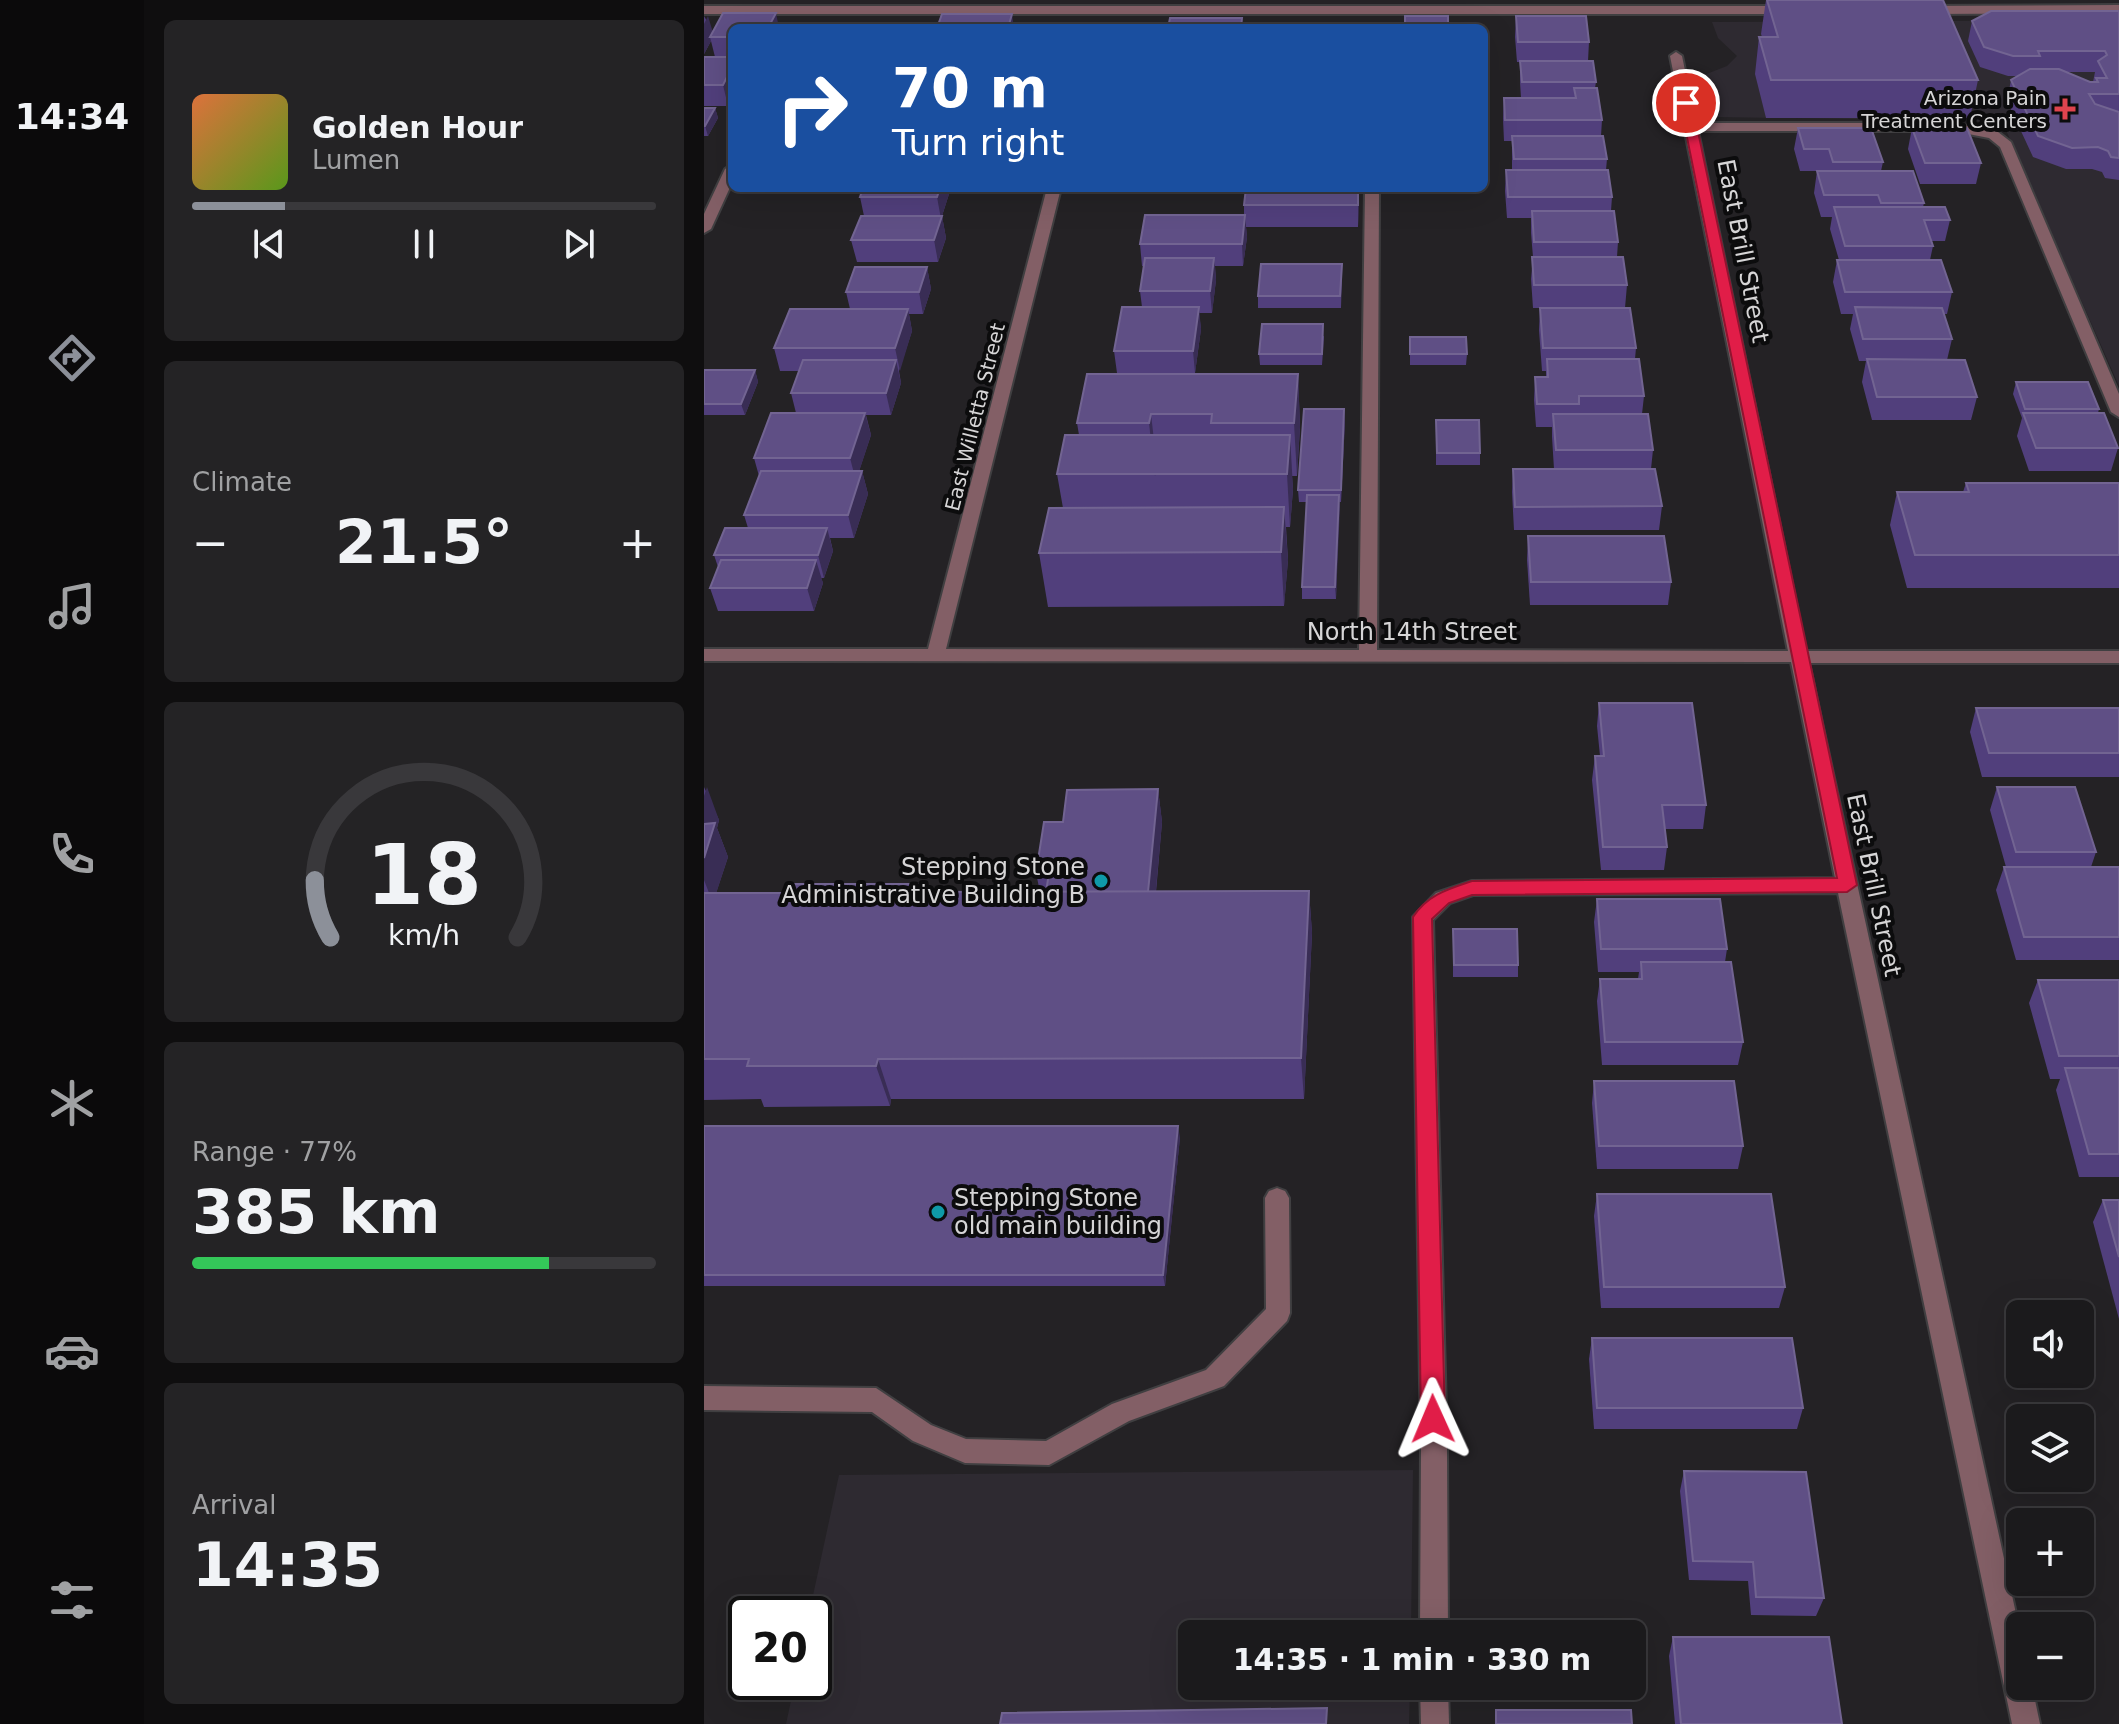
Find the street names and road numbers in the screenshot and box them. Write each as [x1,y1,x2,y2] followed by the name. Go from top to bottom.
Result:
[1711,157,1775,345] street label: East Brill Street
[940,320,1010,513] street label: East Willetta Street
[1307,618,1517,646] street label: North 14th Street
[1841,791,1907,979] street label: East Brill Street

